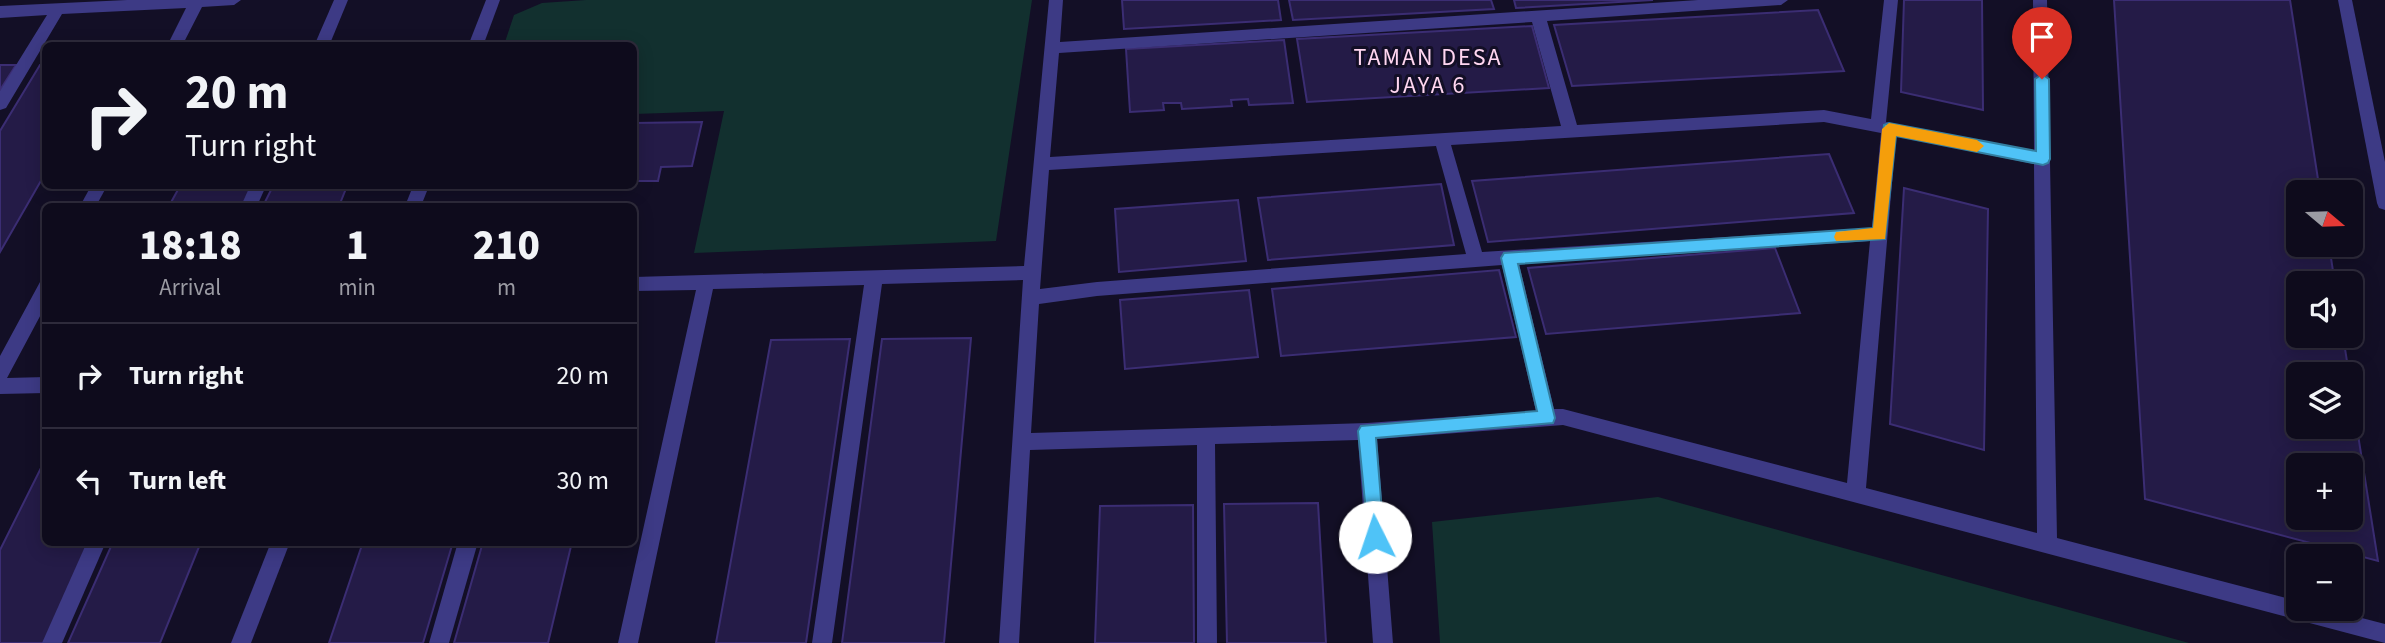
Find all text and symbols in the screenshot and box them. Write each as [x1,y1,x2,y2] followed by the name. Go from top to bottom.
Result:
[2012,7,2072,79] pin
[2023,18,2061,56] icon: arrive
[1354,40,1503,103] district label: TAMAN DESA JAYA 6
[185,58,289,128] text: 20 m
[70,70,161,161] icon: right
[185,123,316,169] text: Turn right
[2286,180,2362,257] north arrow
[2286,180,2363,621] map controls
[139,216,242,276] text: 18:18
[346,216,368,276] text: 1
[473,216,540,276] text: 210
[159,271,221,304] text: Arrival
[339,271,376,304] text: min
[497,271,516,304] text: m
[2286,271,2363,348] button: sound
[70,357,108,395] icon: right
[129,357,244,394] text: Turn right
[556,357,609,394] text: 20 m
[2286,362,2363,439] button: layers
[2286,453,2363,530] button: +
[70,462,108,500] icon: left
[129,462,226,499] text: Turn left
[556,462,609,499] text: 30 m
[1338,500,1412,574] position arrow
[2286,544,2363,621] button: −

